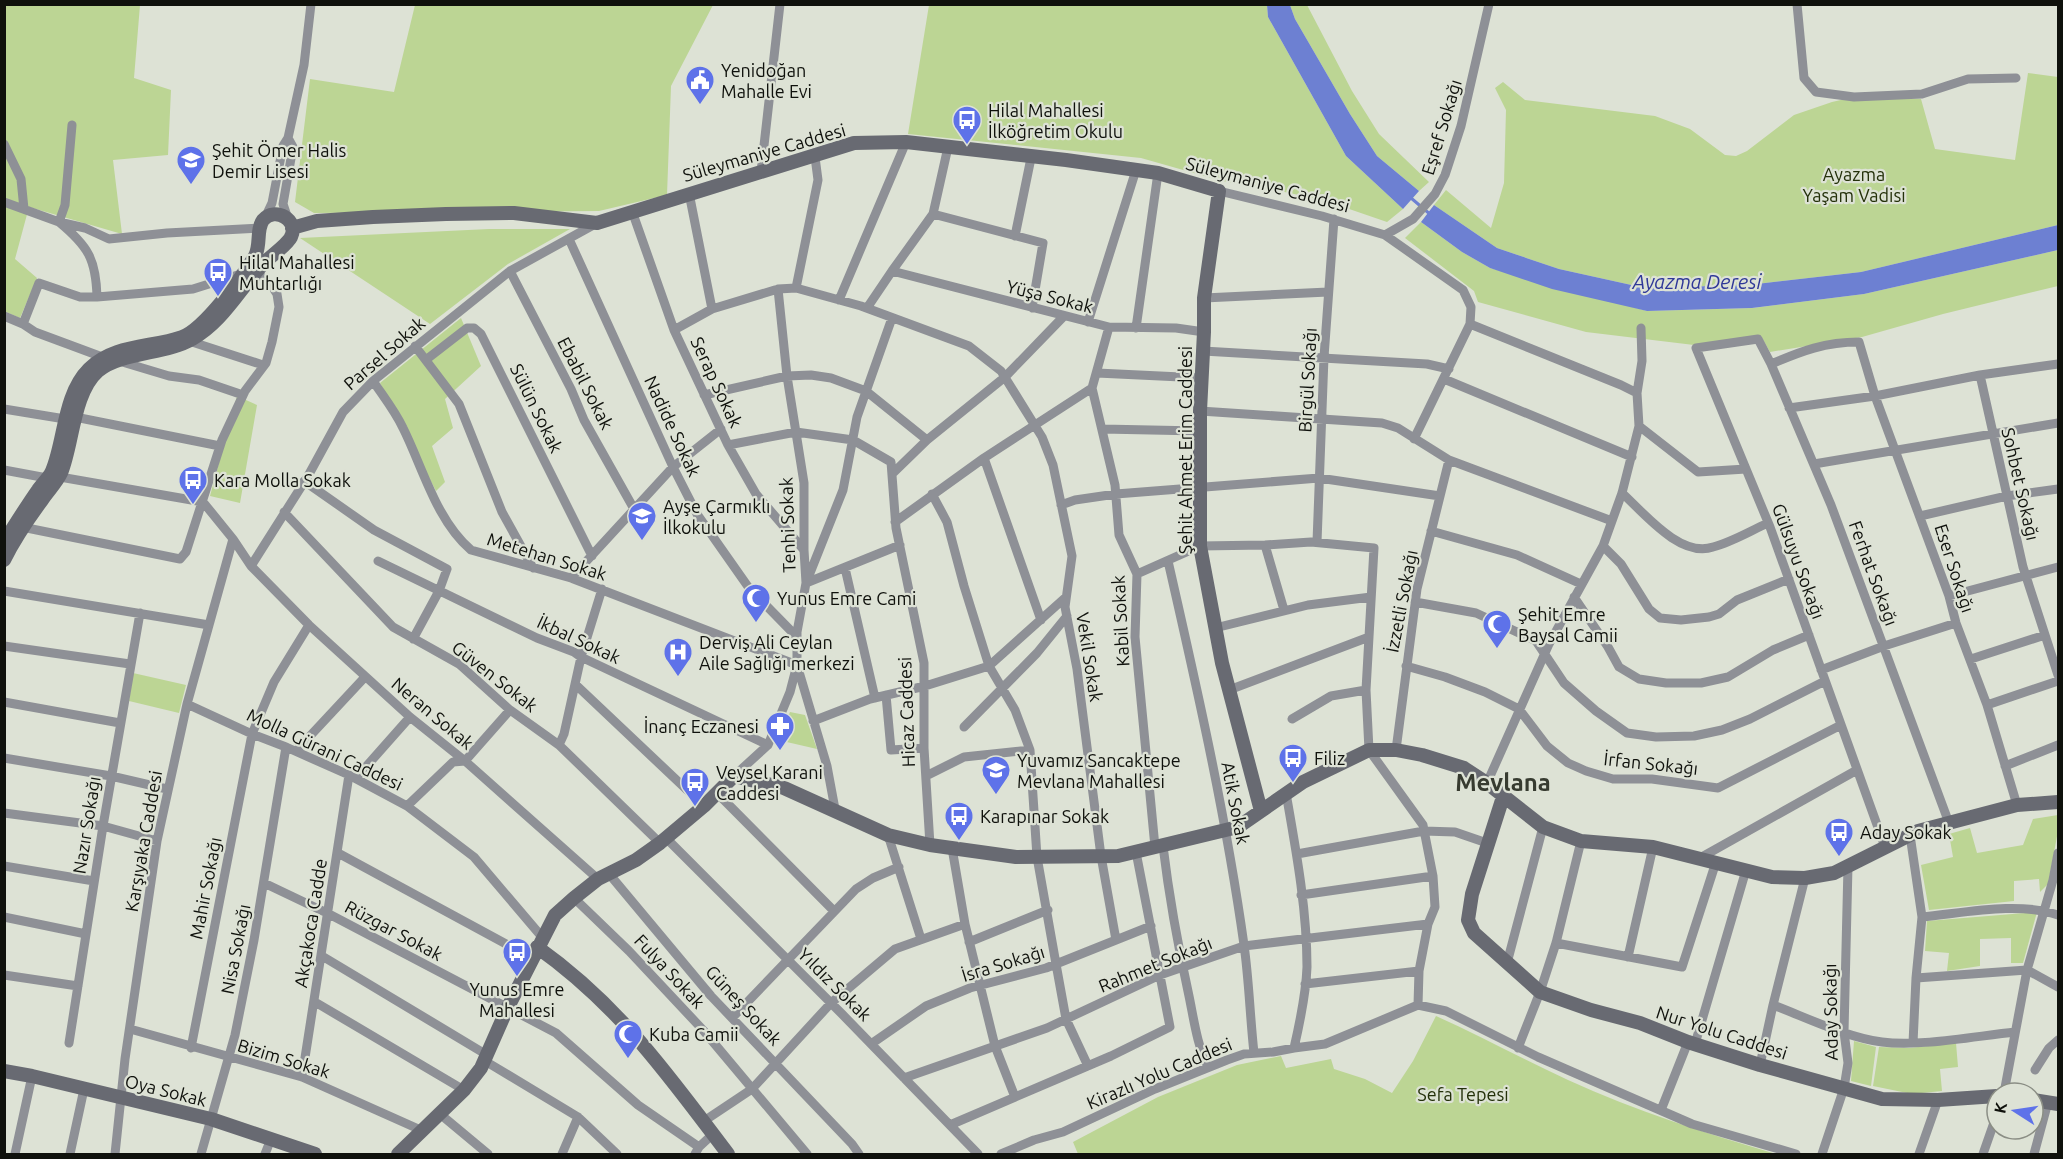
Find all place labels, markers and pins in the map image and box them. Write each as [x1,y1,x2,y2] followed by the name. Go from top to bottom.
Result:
[721,60,812,101] place label: Yenidoğan Mahalle Evi
[684,64,716,106] public building icon: Yenidoğan Mahalle Evi
[988,100,1123,141] place label: Hilal Mahallesi İlköğretim Okulu
[951,104,983,146] bus stop icon: Hilal Mahallesi İlköğretim Okulu
[212,140,346,181] place label: Şehit Ömer Halis Demir Lisesi
[175,144,207,186] school or university icon: Şehit Ömer Halis Demir Lisesi
[239,252,355,293] place label: Hilal Mahallesi Muhtarlığı
[202,256,234,298] bus stop icon: Hilal Mahallesi Muhtarlığı
[177,464,209,506] bus stop icon: Kara Molla Sokak
[214,470,351,490] place label: Kara Molla Sokak
[663,496,770,537] place label: Ayşe Çarmıklı İlkokulu
[626,500,658,542] school or university icon: Ayşe Çarmıklı İlkokulu
[740,582,772,624] mosque icon: Yunus Emre Cami
[777,588,916,608] place label: Yunus Emre Cami
[1518,604,1618,645] place label: Şehit Emre Baysal Camii
[1481,608,1513,650] mosque icon: Şehit Emre Baysal Camii
[699,632,855,673] place label: Derviş Ali Ceylan Aile Sağlığı merkezi
[662,636,694,678] hospital icon: Derviş Ali Ceylan Aile Sağlığı merkezi
[764,710,796,752] pharmacy icon: İnanç Eczanesi
[644,716,759,736] place label: İnanç Eczanesi
[1277,742,1309,784] bus stop icon: Filiz
[1314,748,1345,768] place label: Filiz
[1017,750,1181,791] place label: Yuvamız Sancaktepe Mevlana Mahallesi
[980,754,1012,796] school or university icon: Yuvamız Sancaktepe Mevlana Mahallesi
[716,762,823,803] place label: Veysel Karani Caddesi
[679,766,711,808] bus stop icon: Veysel Karani Caddesi
[943,800,975,842] bus stop icon: Karapınar Sokak
[980,806,1109,826] place label: Karapınar Sokak
[1823,816,1855,858] bus stop icon: Aday Sokak
[1860,822,1952,842] place label: Aday Sokak
[501,936,533,978] bus stop icon: Yunus Emre Mahallesi
[469,979,565,1020] place label: Yunus Emre Mahallesi
[612,1018,644,1060] mosque icon: Kuba Camii
[649,1024,739,1044] place label: Kuba Camii

